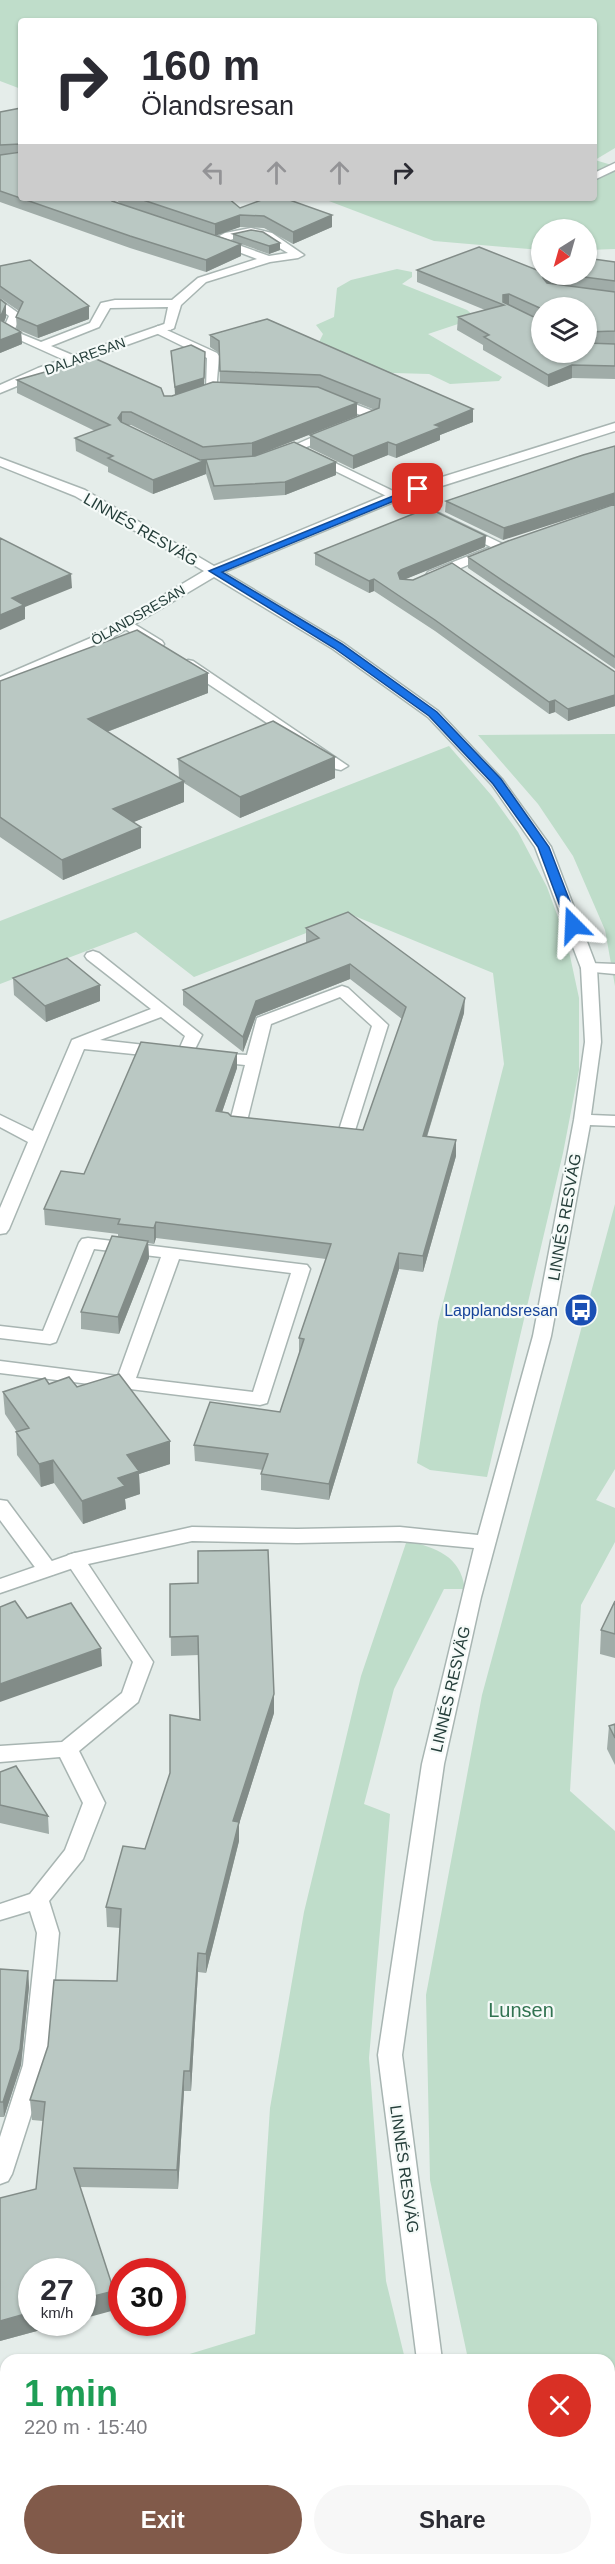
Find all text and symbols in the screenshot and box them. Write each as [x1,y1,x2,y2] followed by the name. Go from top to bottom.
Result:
[42,42,120,120] icon: right
[141,42,260,89] text: 160 m
[141,91,294,121] text: Ölandsresan
[197,156,230,189] icon: left
[260,156,293,189] icon: ahead
[323,156,356,189] icon: ahead
[386,156,419,189] icon: right
[531,219,597,285] north arrow
[531,219,597,363] map controls
[531,297,597,363] button: layers
[42,334,128,378] street label: DALARESAN
[392,463,443,514] pin
[401,472,434,505] icon: arrive
[81,489,201,569] street label: LINNÉS RESVÄG
[88,581,188,648] street label: ÖLANDSRESAN
[541,893,605,957] position arrow
[544,1152,584,1282] street label: LINNÉS RESVÄG
[563,1292,599,1328] bus stop icon: Lapplandsresan
[444,1302,558,1319] place label: Lapplandsresan
[427,1624,473,1754] street label: LINNÉS RESVÄG
[488,1999,554,2021] park label: Lunsen
[387,2104,423,2234] street label: LINNÉS RESVÄG
[108,2258,186,2336] speed limit sign: 30
[40,2273,74,2306] text: 27
[41,2304,73,2321] text: km/h
[24,2373,118,2414] text: 1 min
[528,2374,591,2437] button: close
[24,2416,147,2438] text: 220 m · 15:40
[24,2485,302,2554] button: Exit
[314,2485,591,2554] button: Share

